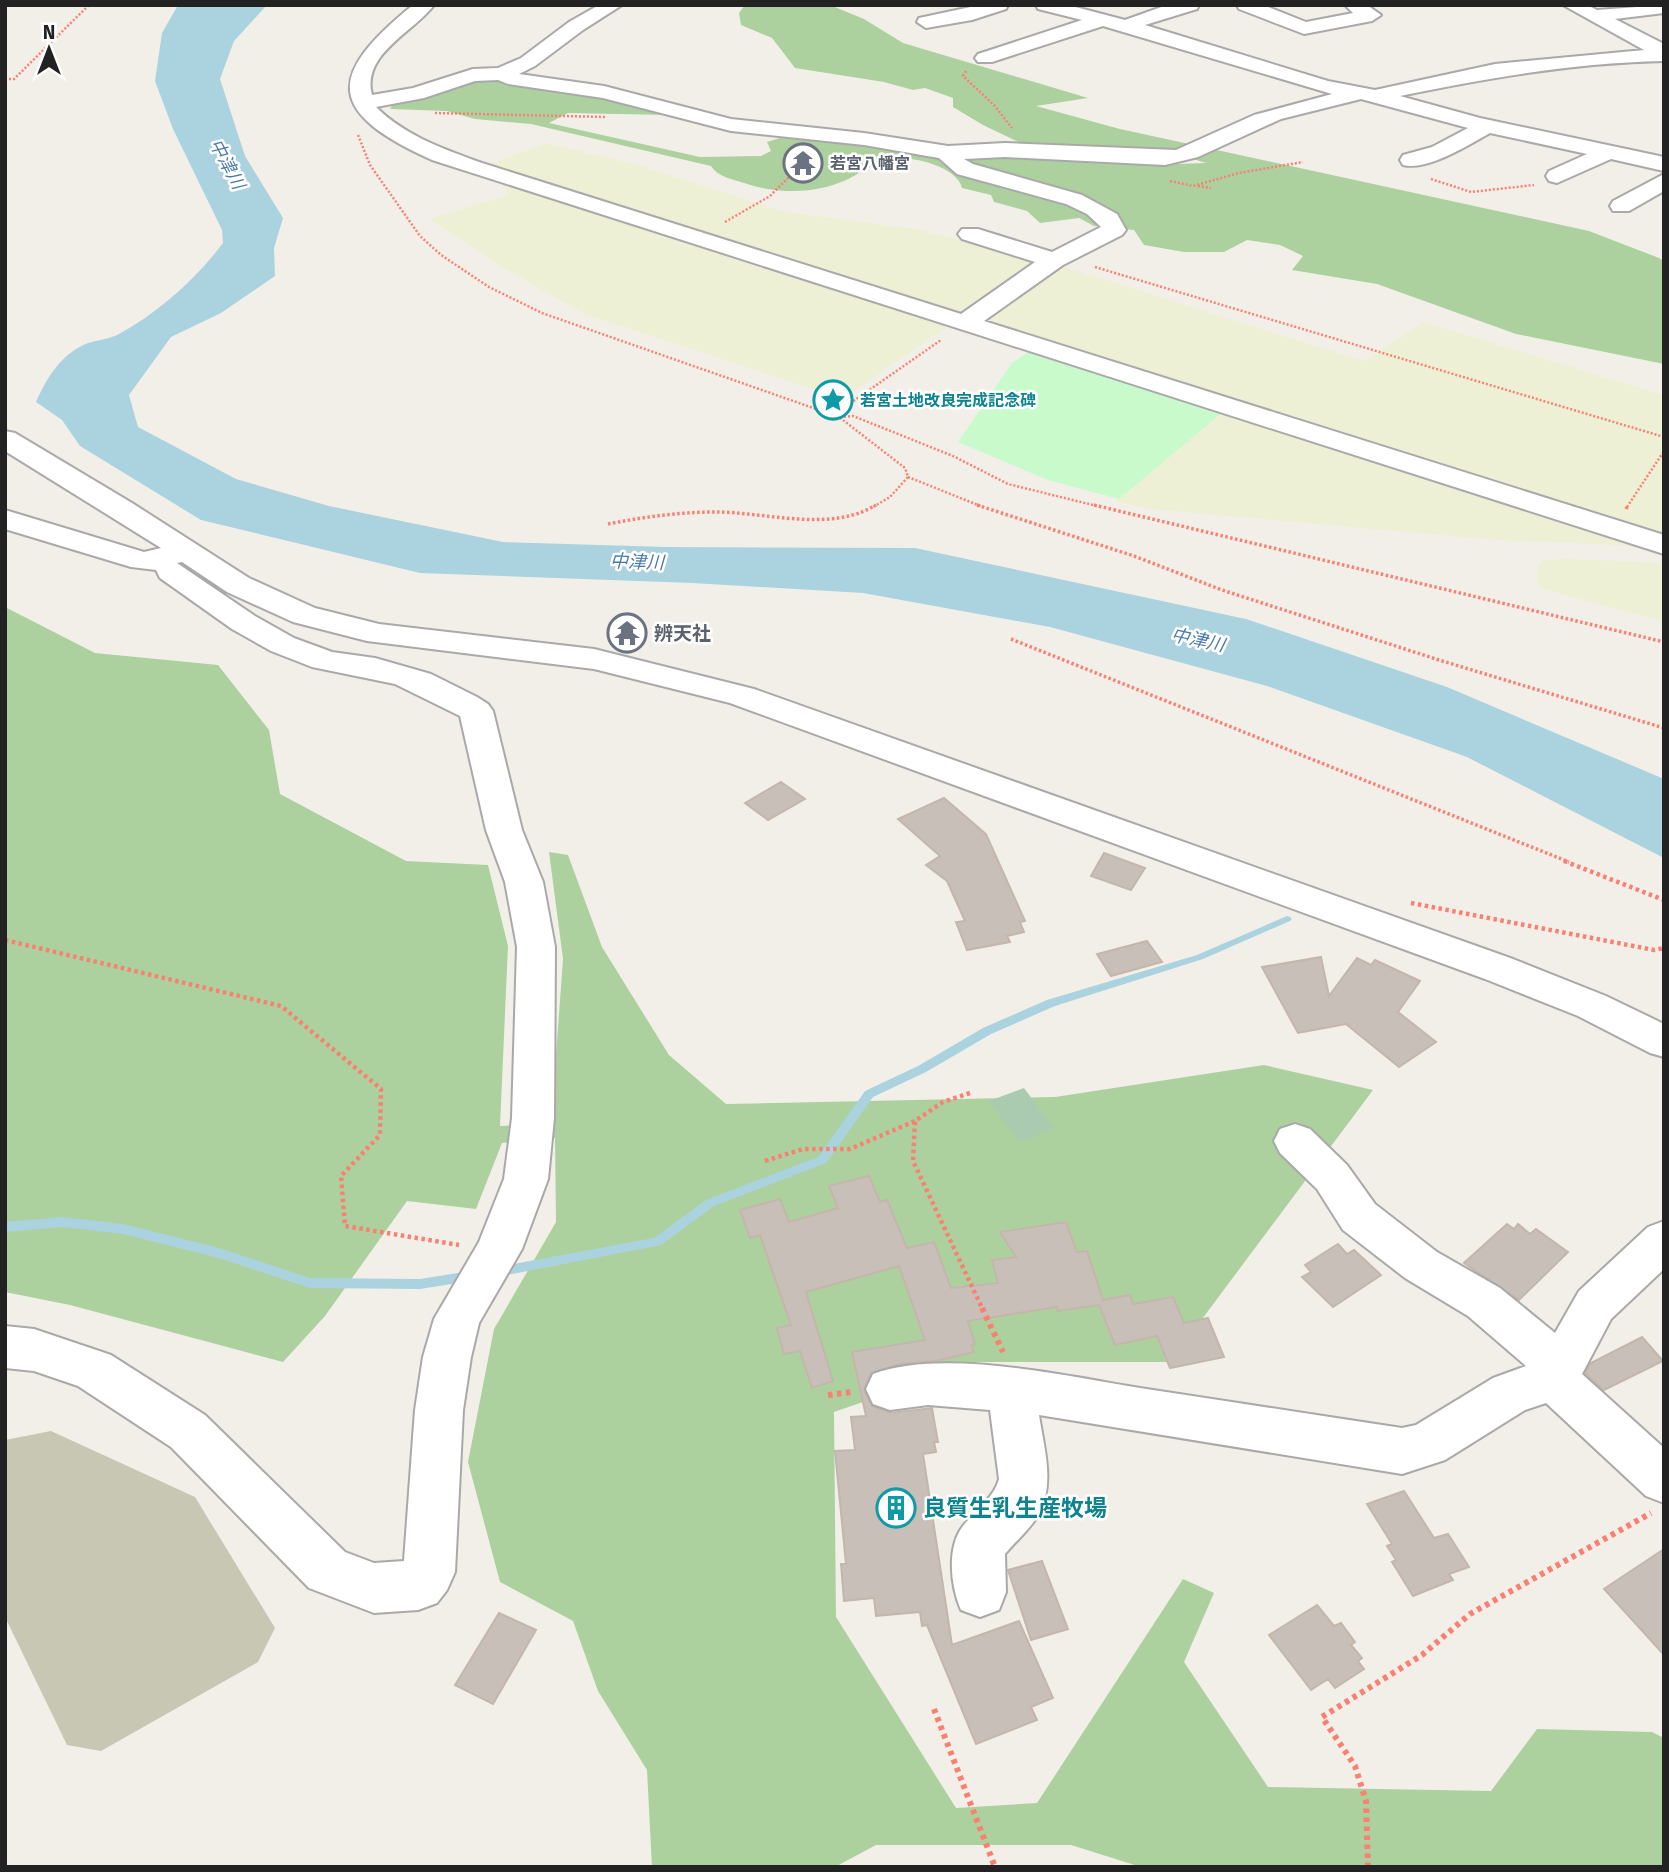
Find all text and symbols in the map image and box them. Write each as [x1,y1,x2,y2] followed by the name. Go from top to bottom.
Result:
[14,14,84,84] north arrow
[43,21,55,44] text: N
[205,135,250,195] water label: 中津川
[782,142,824,184] temple icon: 若宮八幡宮
[830,154,910,173] place label: 若宮八幡宮
[812,379,854,421] place icon: 若宮土地改良完成記念碑
[860,391,1036,410] place label: 若宮土地改良完成記念碑
[610,550,666,574] water label: 中津川
[606,612,648,654] temple icon: 辨天社
[654,622,711,645] place label: 辨天社
[1169,624,1229,657] water label: 中津川
[875,1487,917,1529] building icon: 良質生乳生産牧場
[923,1494,1107,1522] place label: 良質生乳生産牧場

